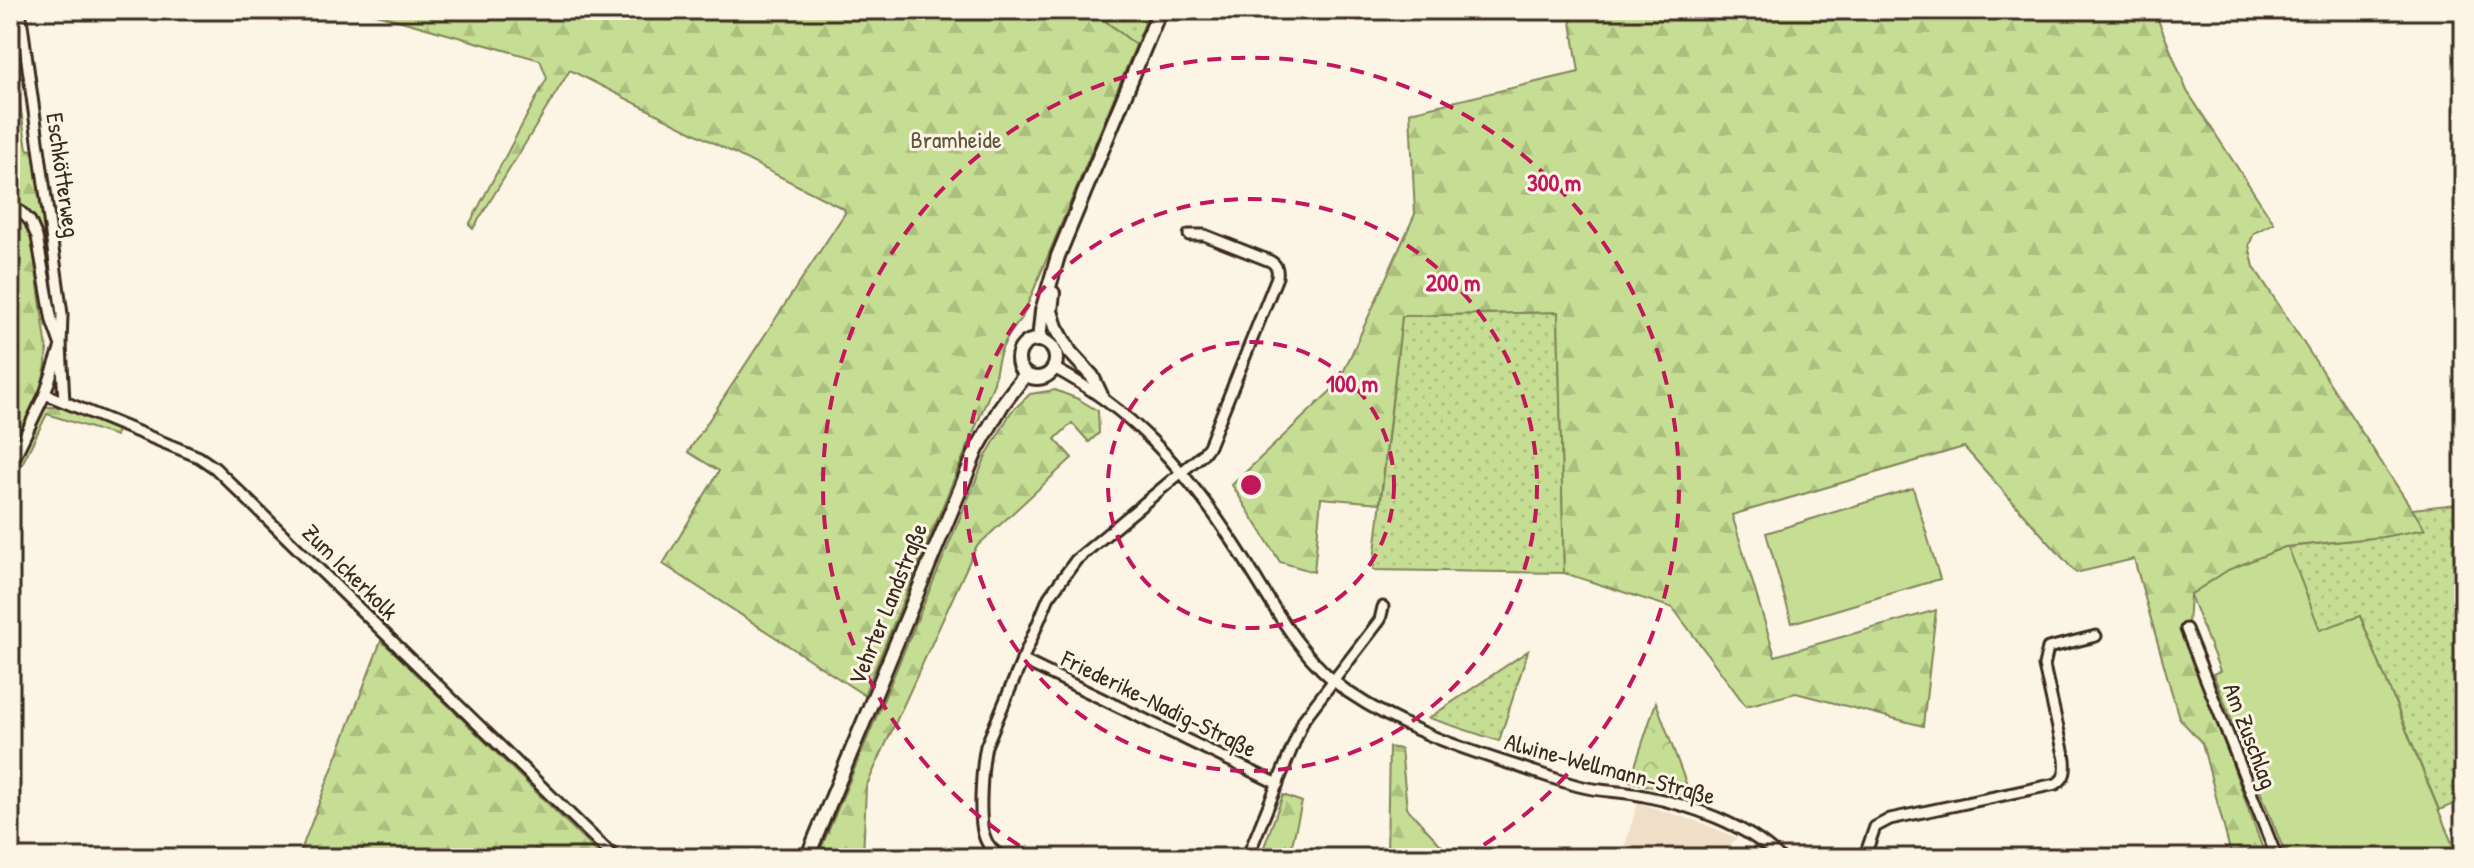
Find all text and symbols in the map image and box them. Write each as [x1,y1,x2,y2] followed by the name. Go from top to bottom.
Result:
[39,110,89,239] street label: Eschkötterweg
[910,123,1002,155] park label: Bramheide
[1527,166,1581,198] text: 300 m
[1426,266,1480,298] text: 200 m
[1326,367,1378,399] text: 100 m
[1237,471,1265,499] centre of rings
[296,516,406,626] street label: Zum Ickerkolk
[840,518,934,689] street label: Vehrter Landstraße
[1056,642,1263,764] street label: Friederike-Nadig-Straße
[2216,678,2286,793] street label: Am Zuschlag
[1501,725,1719,812] street label: Alwine-Wellmann-Straße

